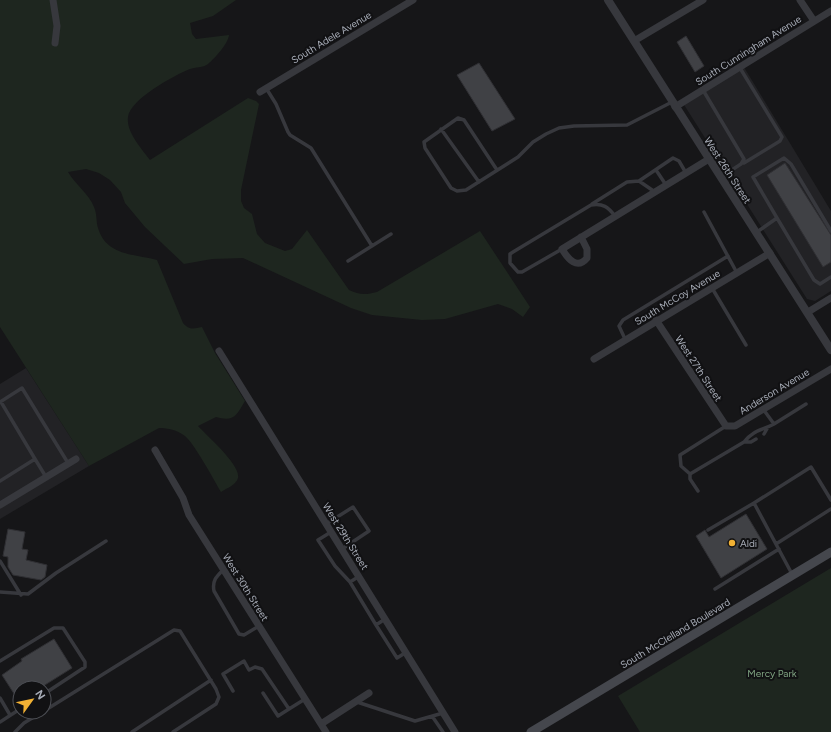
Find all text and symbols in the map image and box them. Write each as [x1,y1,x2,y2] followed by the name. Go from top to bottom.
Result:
[289,8,374,67] street label: South Adele Avenue
[693,12,804,88] street label: South Cunningham Avenue
[701,135,754,206] street label: West 26th Street
[632,266,723,328] street label: South McCoy Avenue
[672,333,725,404] street label: West 27th Street
[737,365,812,417] street label: Anderson Avenue
[320,500,372,572] street label: West 29th Street
[740,537,757,550] place label: Aldi
[727,538,737,548] marker: Aldi
[220,551,272,624] street label: West 30th Street
[618,595,733,671] street label: South McClelland Boulevard
[747,667,797,680] park label: Mercy Park
[12,680,52,720] north arrow
[32,688,48,702] text: N

